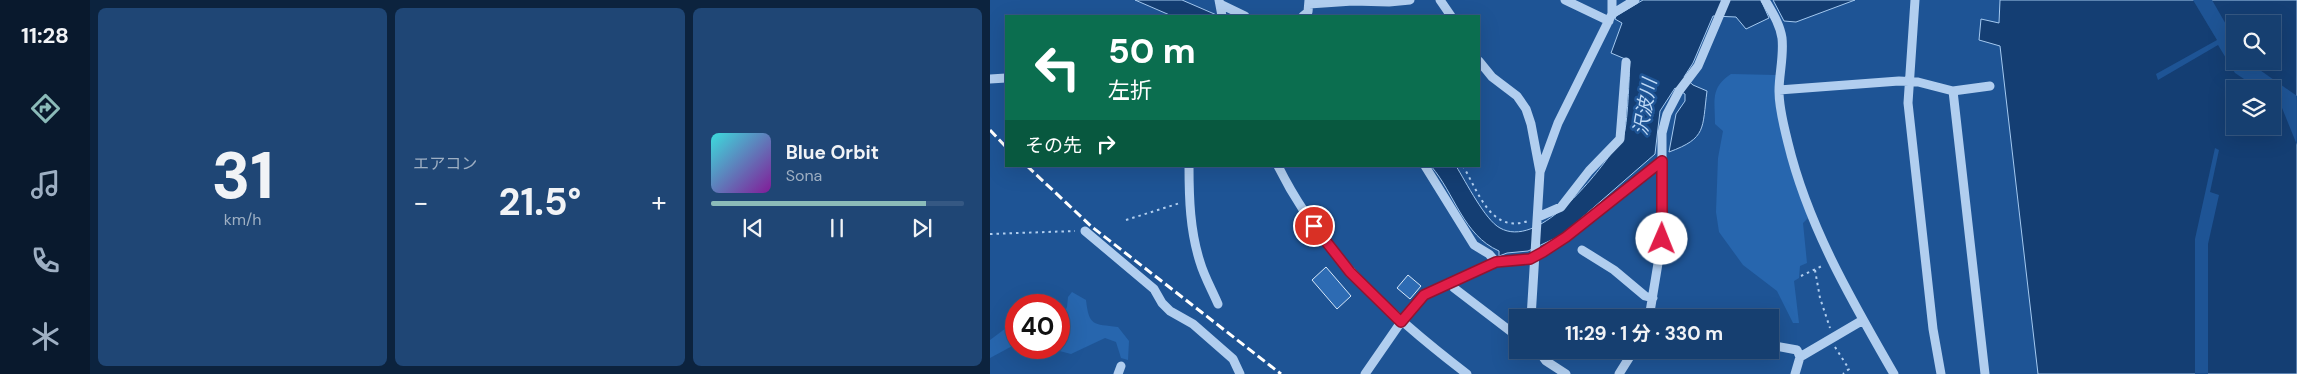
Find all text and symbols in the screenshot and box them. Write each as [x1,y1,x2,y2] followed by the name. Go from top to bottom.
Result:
[2226,15,2281,135] map controls
[2226,15,2281,70] button: search
[21,21,69,50] text: 11:28
[1108,28,1196,74] text: 50 m
[1025,35,1090,100] icon: left
[1628,75,1663,137] water label: 沢波川
[1108,76,1152,105] text: 左折
[2226,80,2281,135] button: layers
[28,91,63,126] icon: directions
[1092,130,1120,158] icon: right
[1025,133,1082,158] text: その先
[211,134,274,218] text: 31
[786,140,879,165] text: Blue Orbit
[413,153,477,174] text: エアコン
[786,165,822,186] text: Sona
[28,167,63,202] icon: music
[499,177,581,227] text: 21.5°
[413,184,429,221] text: −
[651,184,667,221] text: +
[1293,205,1335,247] pin
[224,209,262,230] text: km/h
[1300,212,1328,240] icon: arrive
[1635,212,1687,264] position arrow
[739,214,767,242] icon: previous
[823,214,851,242] icon: pause
[908,214,936,242] icon: next
[28,243,63,278] icon: phone
[1005,294,1070,359] speed limit sign: 40
[28,319,63,354] icon: climate
[1565,321,1723,346] text: 11:29 · 1 分 · 330 m

